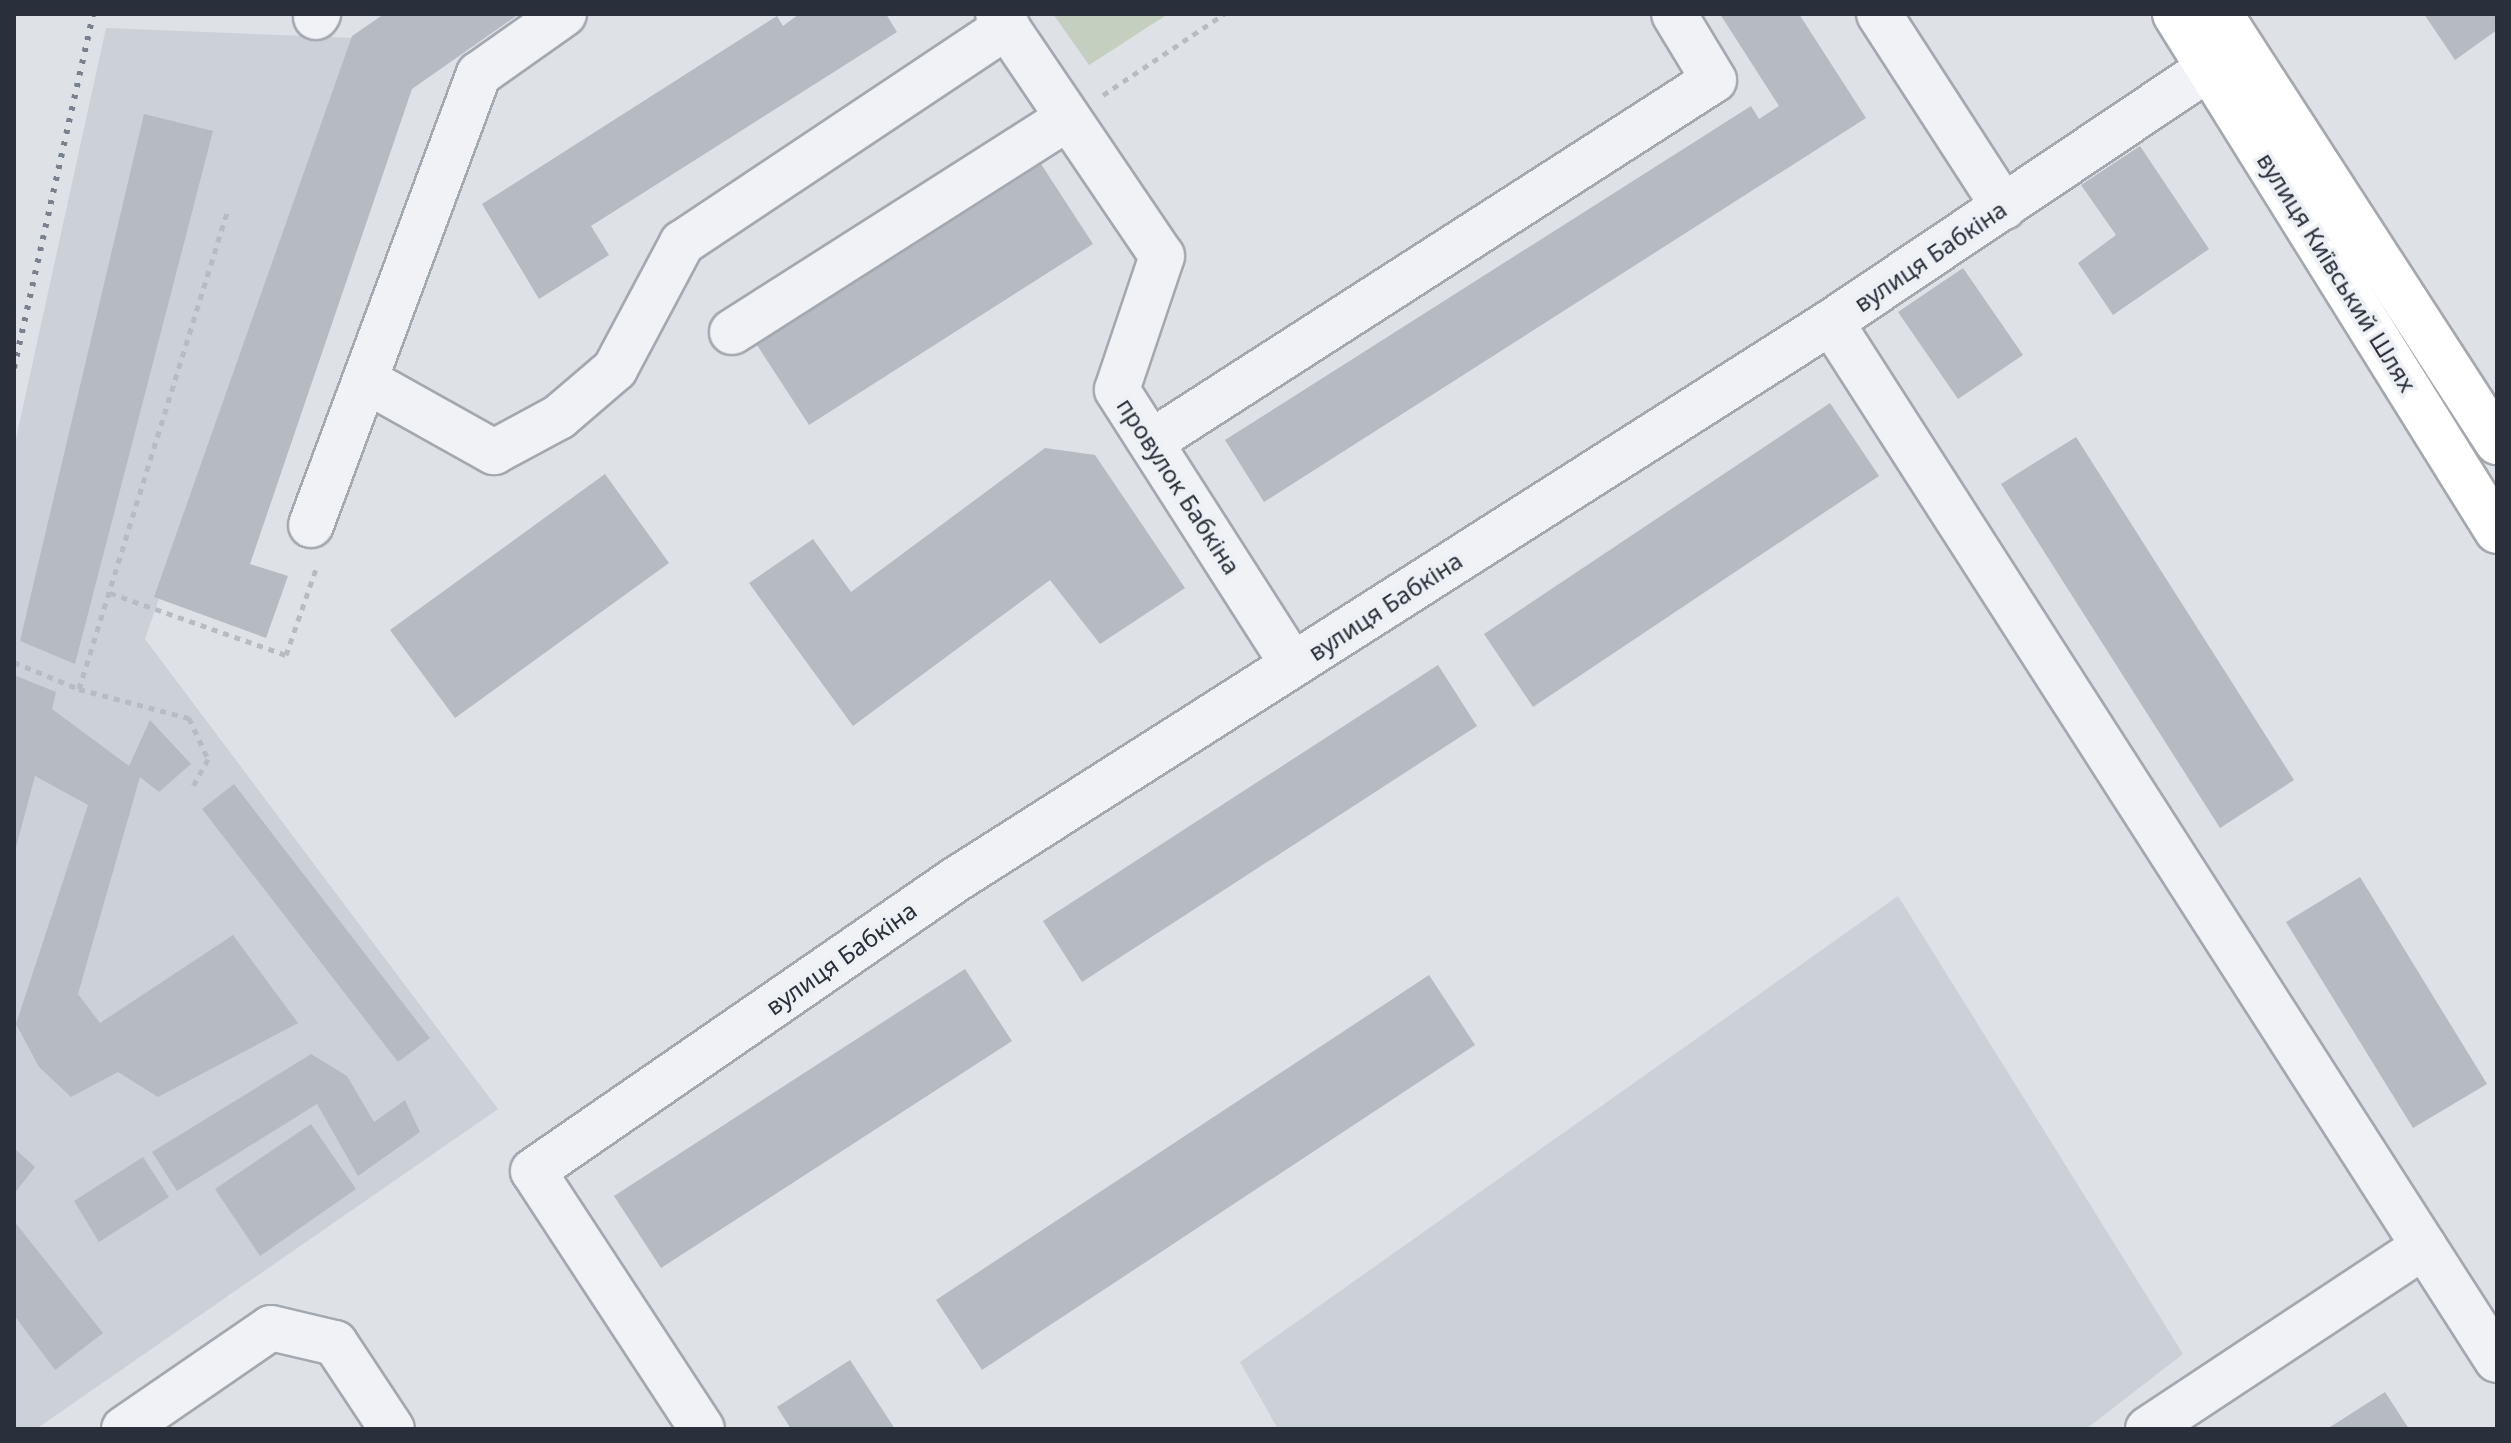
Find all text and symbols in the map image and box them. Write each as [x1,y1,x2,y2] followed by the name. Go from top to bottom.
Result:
[2252,147,2422,397] street label: вулиця Київський Шлях
[1848,194,2012,318] street label: вулиця Бабкіна
[1111,392,1247,580] street label: провулок Бабкіна
[1303,546,1467,666] street label: вулиця Бабкіна
[760,895,922,1021] street label: вулиця Бабкіна

